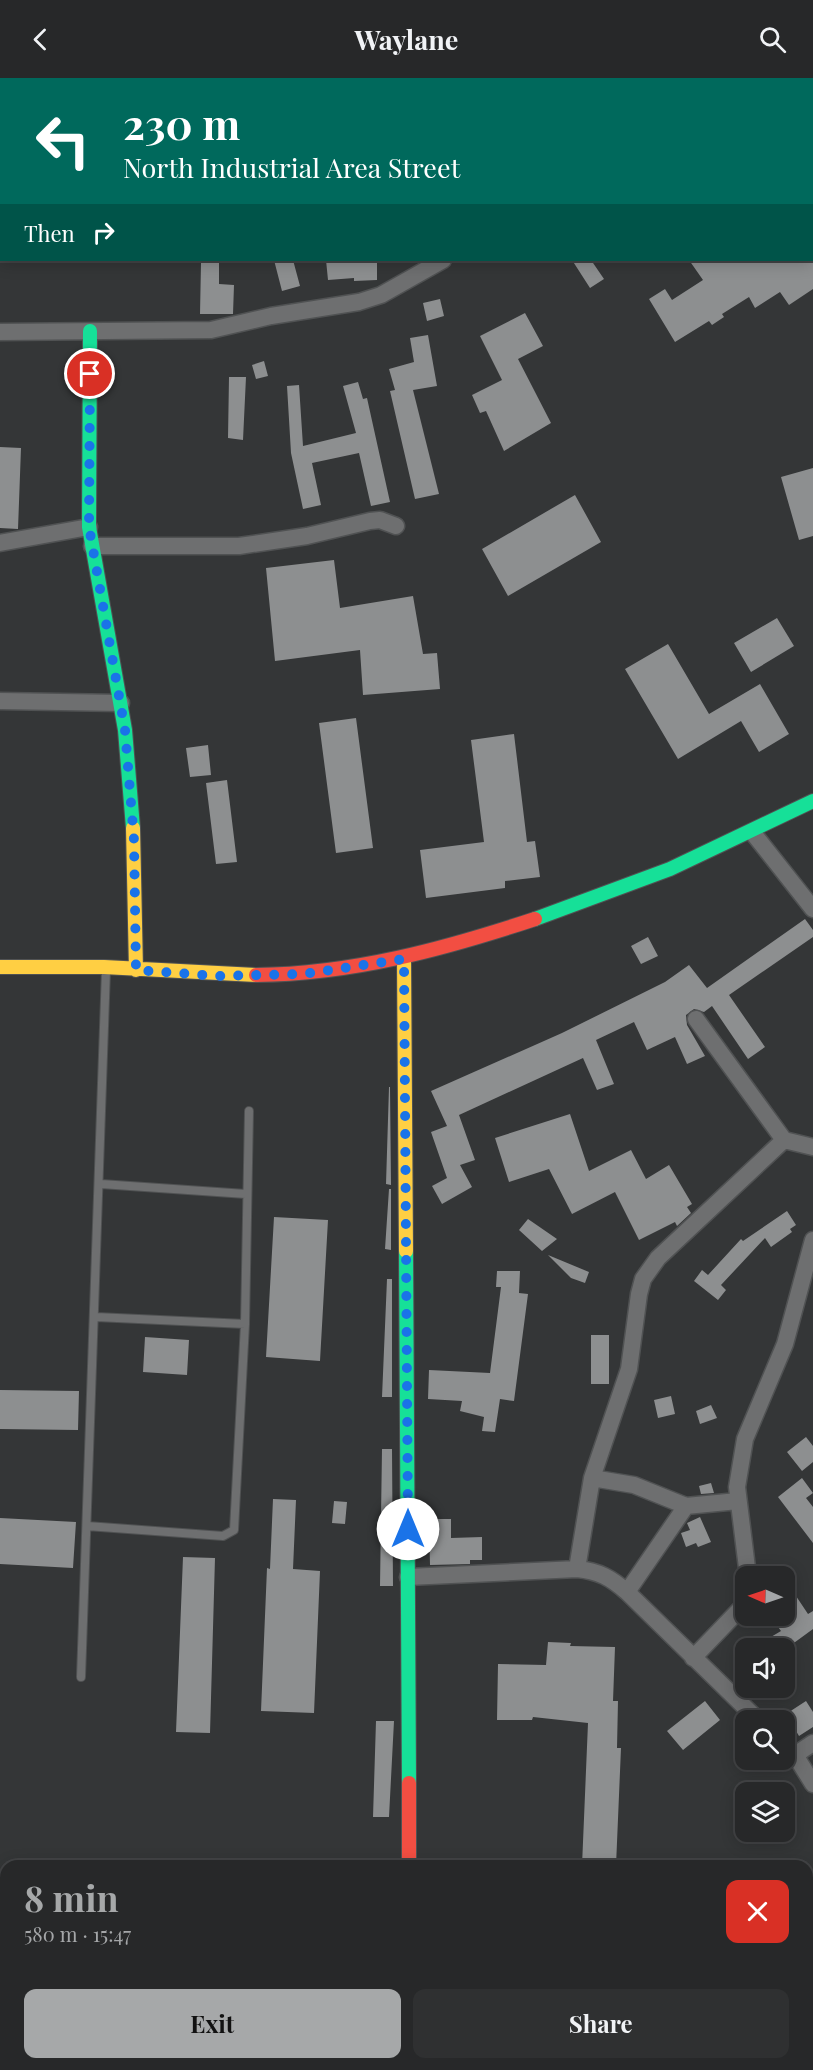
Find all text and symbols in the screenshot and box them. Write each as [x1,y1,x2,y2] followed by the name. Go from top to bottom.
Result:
[355,21,458,57] text: Waylane
[24,23,57,56] icon: back
[756,23,789,56] icon: search
[123,95,240,151] text: 230 m
[24,102,102,180] icon: left
[123,149,460,185] text: North Industrial Area Street
[87,216,120,249] icon: right
[24,218,75,248] text: Then
[64,348,115,399] pin
[73,357,106,390] icon: arrive
[376,1497,440,1561] position arrow
[735,1566,795,1626] north arrow
[735,1566,795,1842] map controls
[735,1638,795,1698] button: sound
[735,1710,795,1770] button: search
[735,1782,795,1842] button: layers
[24,1873,119,1921] text: 8 min
[726,1880,789,1943] button: close
[24,1920,131,1947] text: 580 m · 15:47
[24,1989,401,2058] button: Exit
[413,1989,789,2058] button: Share

